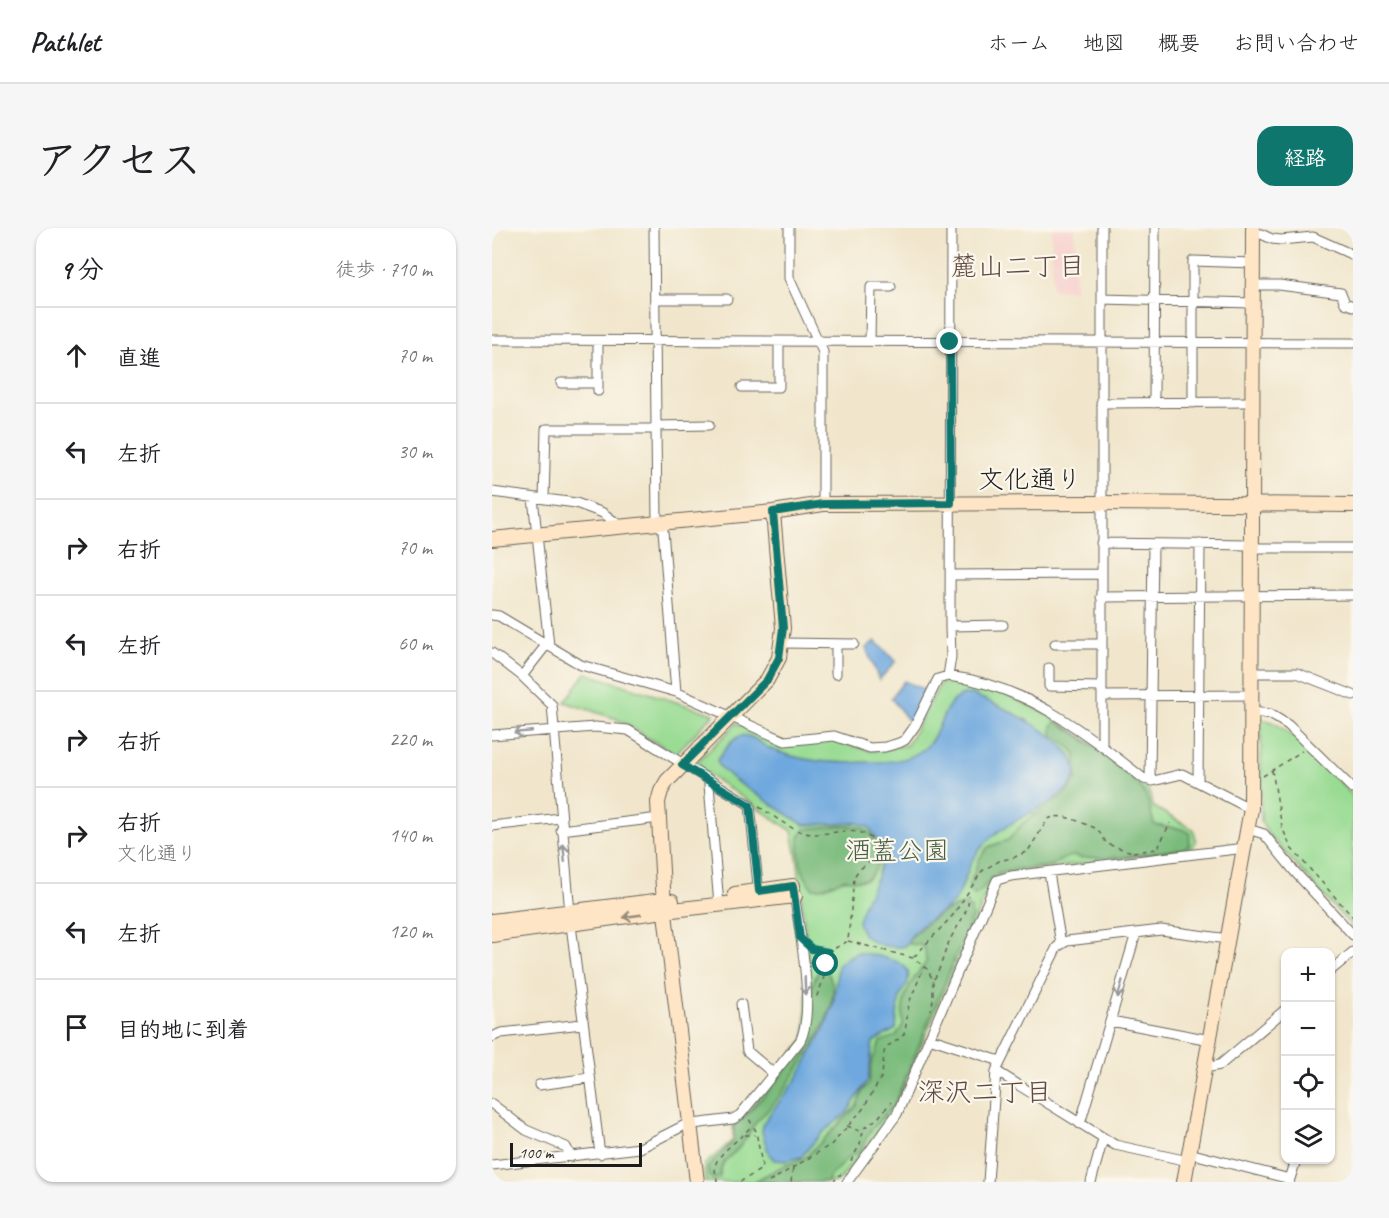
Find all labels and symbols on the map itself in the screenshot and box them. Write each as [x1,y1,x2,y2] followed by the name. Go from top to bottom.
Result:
[951,249,1086,283] district label: 麓山二丁目
[936,328,962,354] route end
[978,463,1082,496] street label: 文化通り
[514,727,534,738] one-way arrow
[845,834,949,867] park label: 酒蓋公園
[558,843,569,863] one-way arrow
[623,911,643,922] one-way arrow
[812,950,838,976] route start
[800,976,811,996] one-way arrow
[1114,979,1125,998] one-way arrow
[918,1075,1053,1109] district label: 深沢二丁目
[510,1140,642,1168] scale bar

